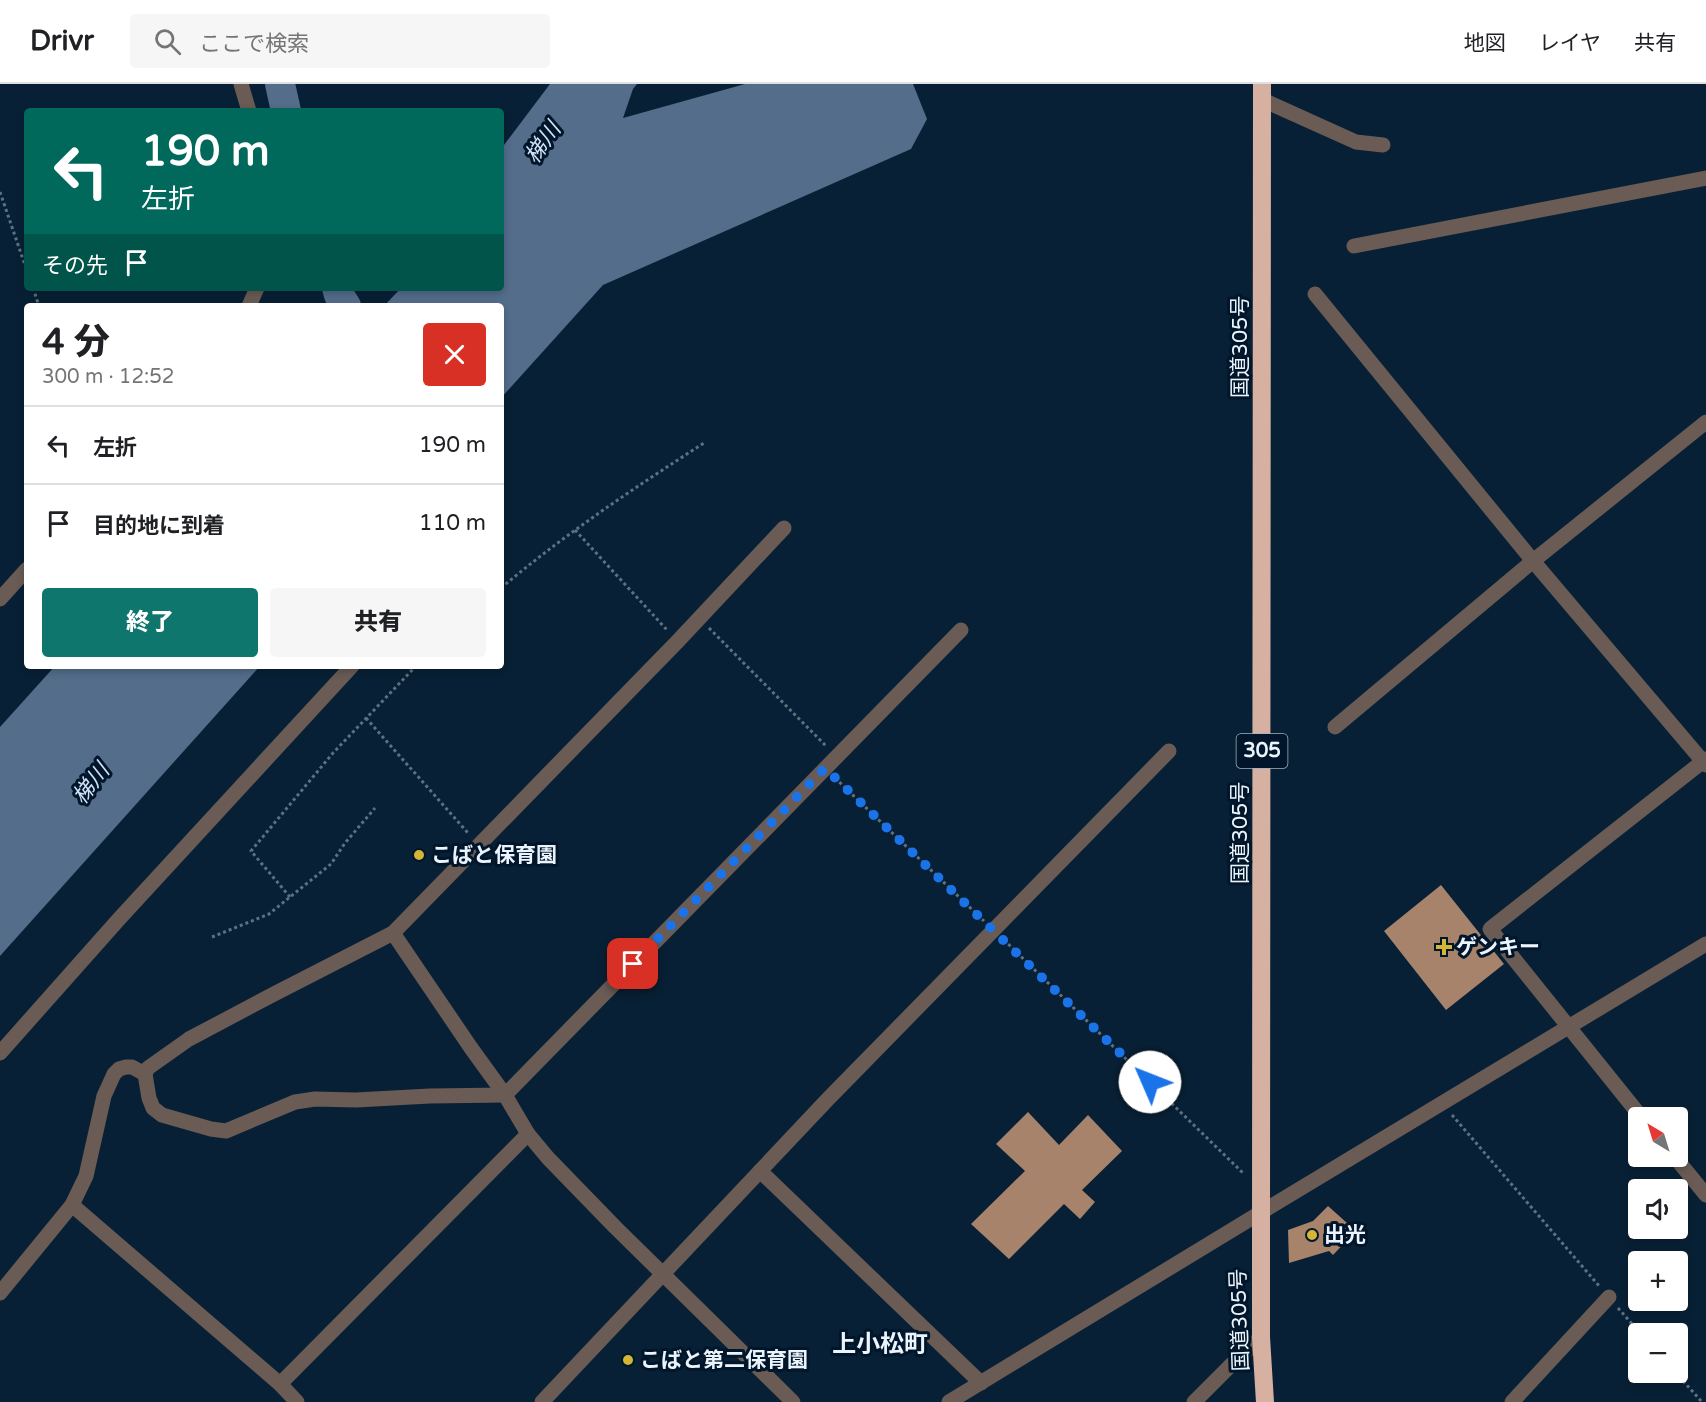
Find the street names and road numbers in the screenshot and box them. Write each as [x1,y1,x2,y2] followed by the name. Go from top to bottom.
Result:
[1228,296,1253,398] street label: 国道305号
[1236,734,1288,768] road number: 305
[1228,782,1253,884] street label: 国道305号
[1226,1268,1254,1372] street label: 国道305号

